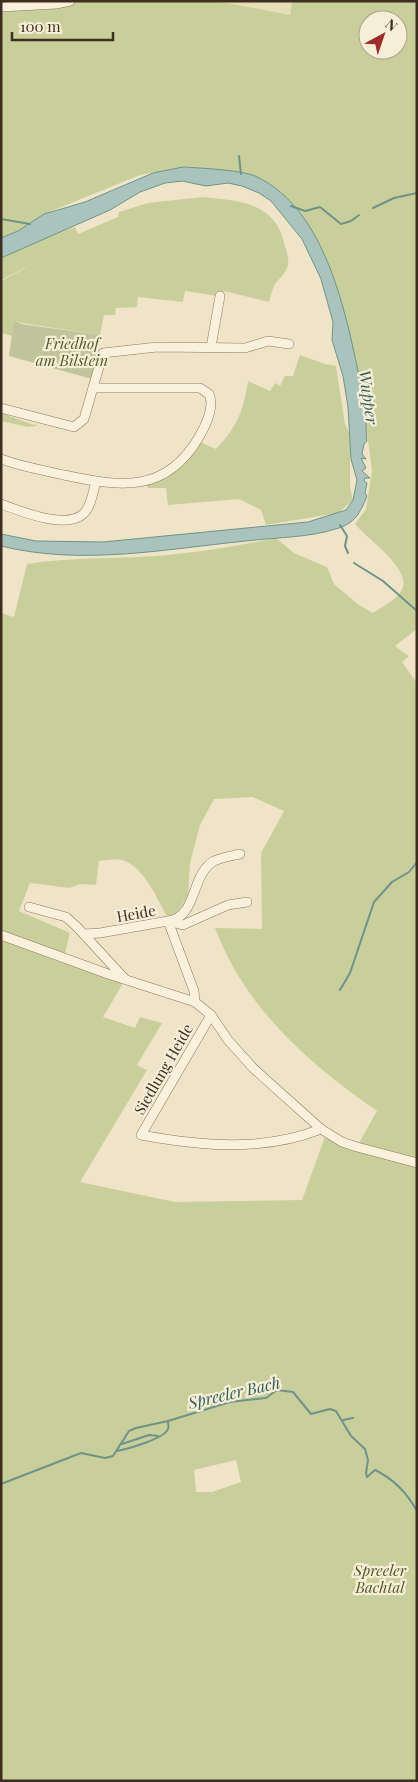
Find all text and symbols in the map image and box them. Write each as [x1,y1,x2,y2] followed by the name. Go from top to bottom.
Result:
[12,10,114,42] scale bar
[358,10,408,60] north arrow
[382,14,402,35] text: N
[20,16,61,36] text: 100 m
[36,333,108,370] park label: Friedhof am Bilstein
[355,369,383,427] water label: Wupper
[115,900,157,926] street label: Heide
[129,1020,197,1118] street label: Siedlung Heide
[185,1371,282,1413] water label: Spreeler Bach
[353,1560,407,1597] park label: Spreeler Bachtal

